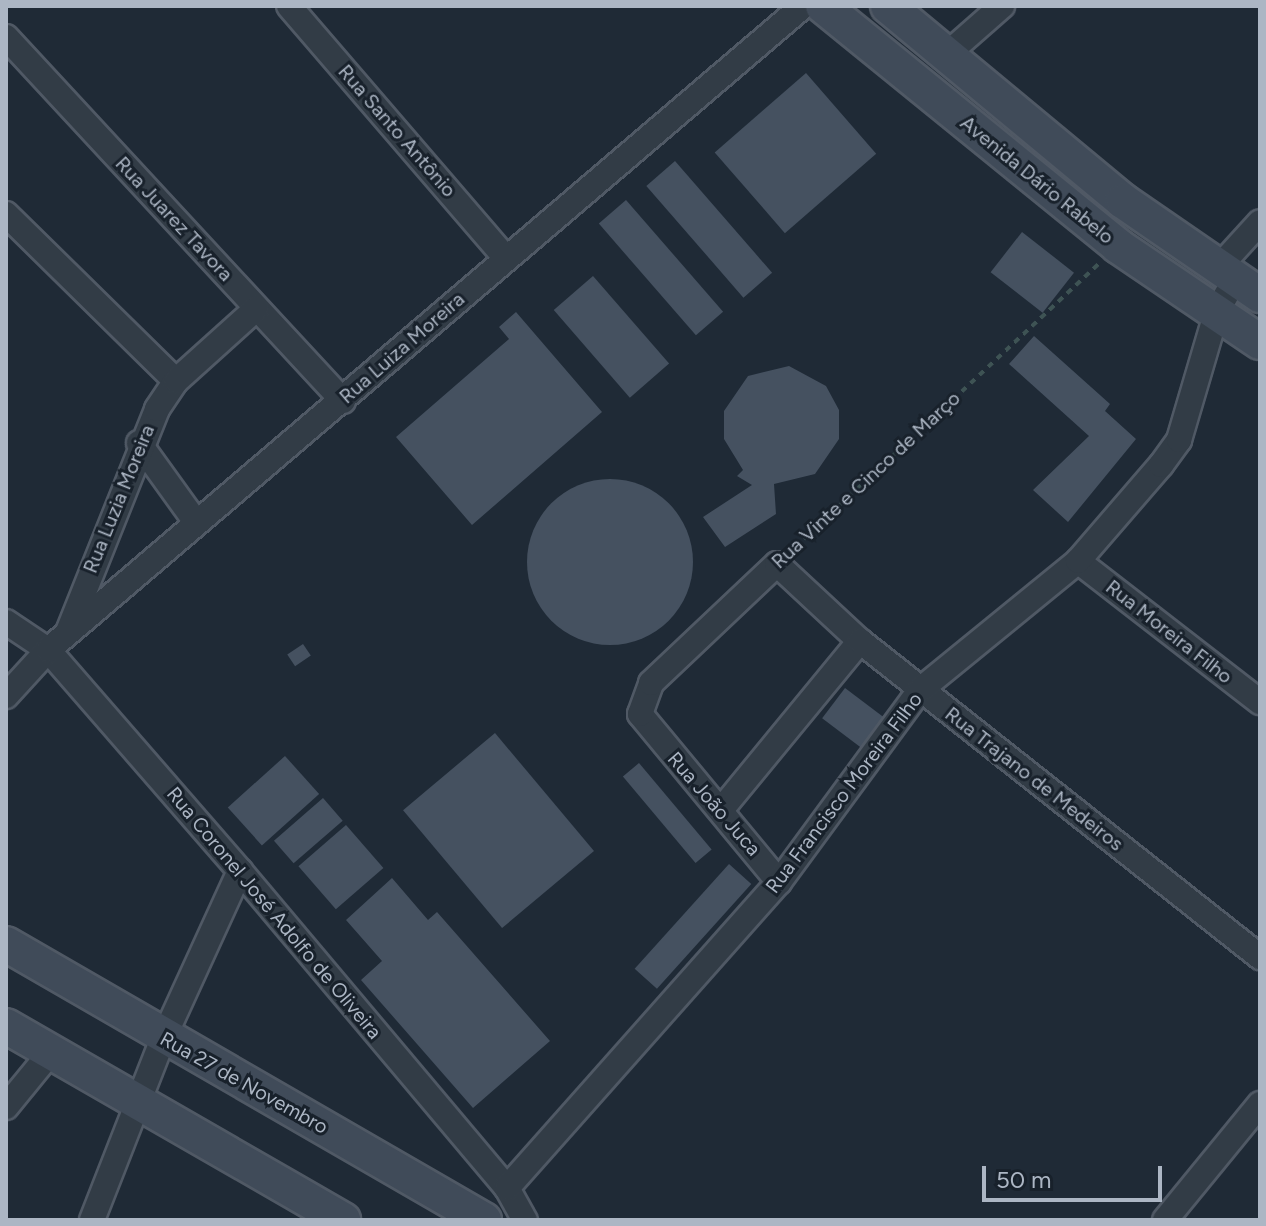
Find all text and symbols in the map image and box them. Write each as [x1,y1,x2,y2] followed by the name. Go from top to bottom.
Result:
[333,60,461,202] street label: Rua Santo Antônio
[956,111,1118,249] street label: Avenida Dário Rabelo
[110,152,238,286] street label: Rua Juarez Tavora
[335,287,469,409] street label: Rua Luiza Moreira
[767,386,965,574] street label: Rua Vinte e Cinco de Março
[78,421,160,577] street label: Rua Luzia Moreira
[1101,575,1237,689] street label: Rua Moreira Filho
[761,688,927,898] street label: Rua Francisco Moreira Filho
[940,702,1128,856] street label: Rua Trajano de Medeiros
[662,747,766,861] street label: Rua João Juca
[161,782,387,1044] street label: Rua Coronel José Adolfo de Oliveira
[156,1027,332,1139] street label: Rua 27 de Novembro
[986,1150,1166,1200] scale bar
[996,1165,1052,1194] text: 50 m

